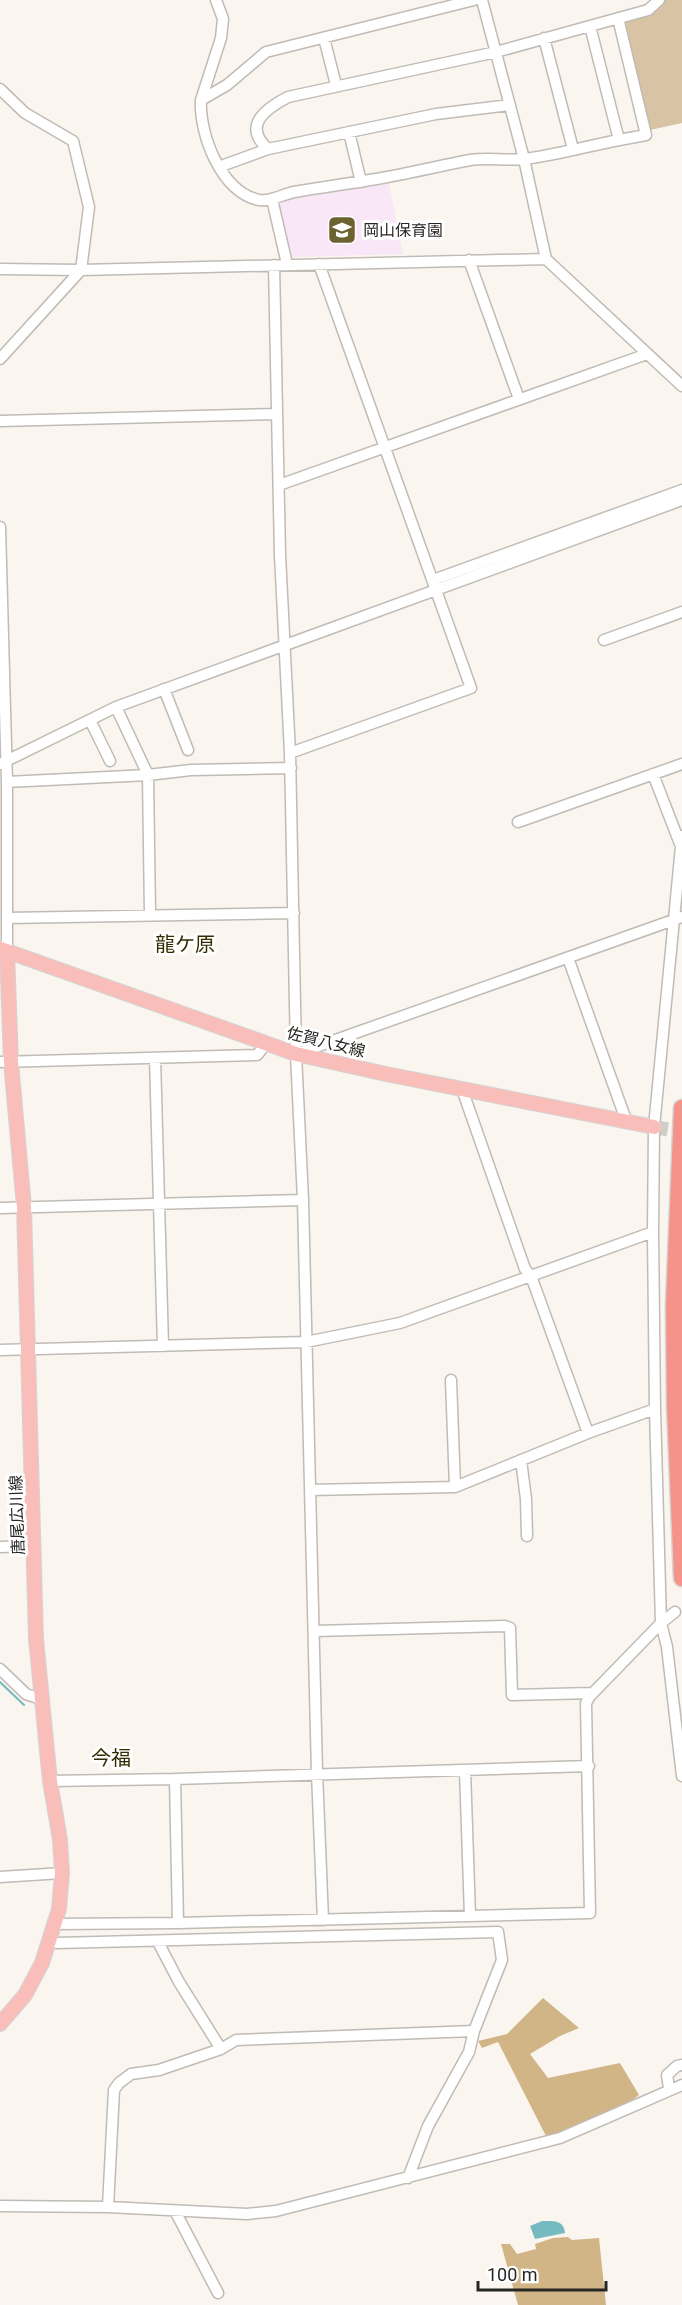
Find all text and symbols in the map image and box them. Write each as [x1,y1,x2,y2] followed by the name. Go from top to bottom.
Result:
[326,214,358,246] school or university icon: 岡山保育園
[363,221,443,240] place label: 岡山保育園
[155,932,215,956] district label: 龍ケ原
[285,1023,367,1061] street label: 佐賀八女線
[6,1475,28,1555] street label: 唐尾広川線
[91,1746,131,1770] district label: 今福
[478,2254,606,2292] scale bar
[487,2264,538,2285] text: 100 m

